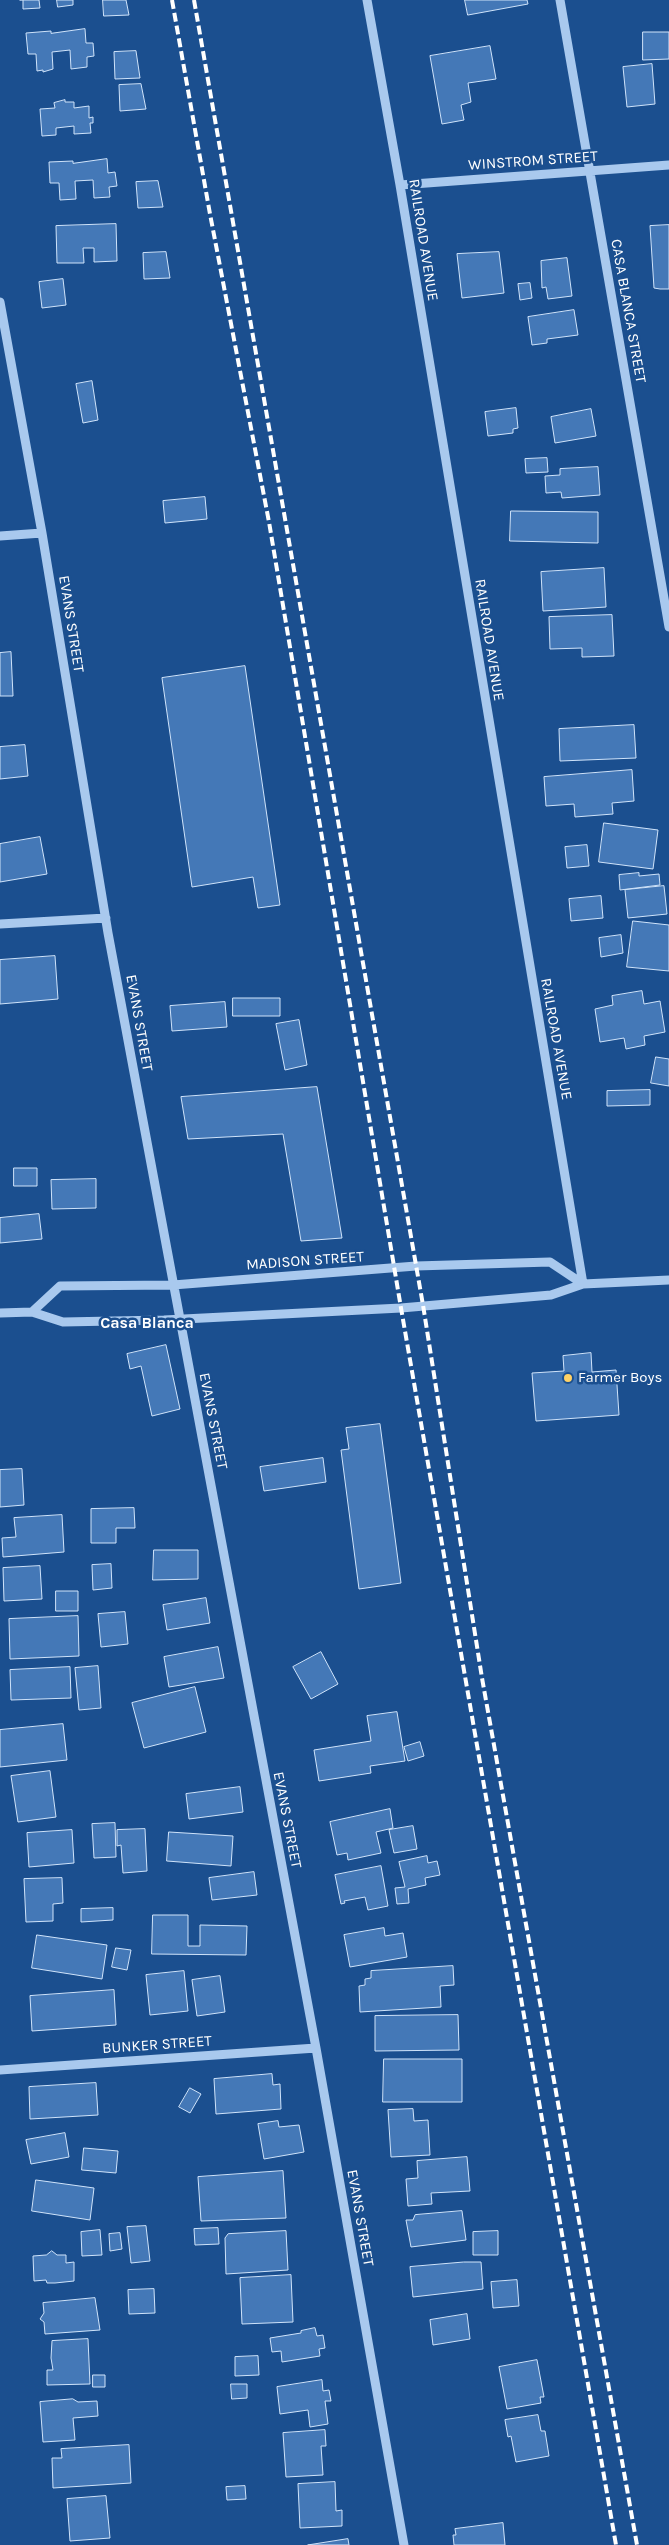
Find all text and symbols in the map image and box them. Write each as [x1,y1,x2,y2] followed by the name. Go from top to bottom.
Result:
[468,147,598,175] street label: WINSTROM STREET
[404,178,442,302] street label: RAILROAD AVENUE
[606,238,650,384] street label: CASA BLANCA STREET
[54,574,88,674] street label: EVANS STREET
[470,578,508,702] street label: RAILROAD AVENUE
[122,973,156,1073] street label: EVANS STREET
[536,977,576,1101] street label: RAILROAD AVENUE
[245,1248,365,1274] street label: MADISON STREET
[100,1313,194,1333] district label: Casa Blanca
[578,1369,662,1387] place label: Farmer Boys
[195,1371,231,1471] street label: EVANS STREET
[562,1372,574,1384] marker: Farmer Boys
[269,1770,305,1870] street label: EVANS STREET
[102,2032,212,2058] street label: BUNKER STREET
[343,2168,377,2268] street label: EVANS STREET

